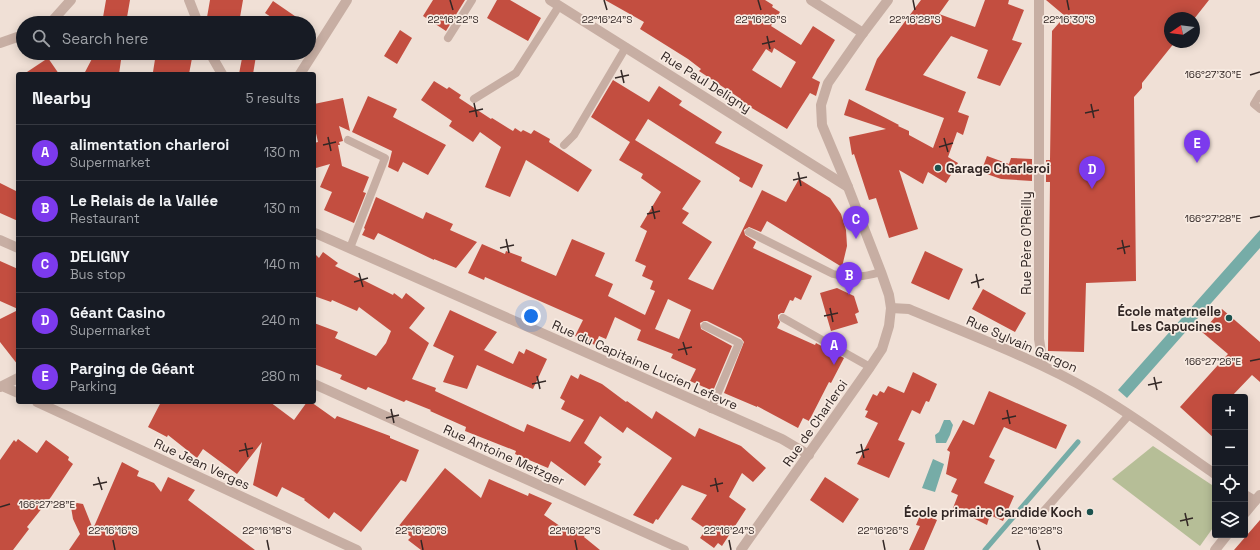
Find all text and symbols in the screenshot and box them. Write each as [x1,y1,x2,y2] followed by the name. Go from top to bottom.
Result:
[1164,12,1200,48] north arrow
[427,13,479,26] text: 22°16'22"S
[582,13,632,26] text: 22°16'24"S
[735,13,787,26] text: 22°16'26"S
[889,13,941,26] text: 22°16'28"S
[1043,13,1095,26] text: 22°16'30"S
[16,16,316,60] search box
[30,27,52,49] icon: search
[62,29,148,48] text: Search here
[658,47,754,117] street label: Rue Paul Deligny
[1185,68,1242,81] text: 166°27'30"E
[32,87,91,109] text: Nearby
[246,90,300,107] text: 5 results
[1184,130,1210,163] pin: E
[70,135,229,154] text: alimentation charleroi
[41,144,49,161] text: A
[264,144,300,161] text: 130 m
[70,154,151,171] text: Supermarket
[1079,156,1105,189] pin: D
[946,160,1050,177] place label: Garage Charleroi
[933,163,943,173] marker: Garage Charleroi
[70,191,218,210] text: Le Relais de la Vallée
[1018,191,1035,295] street label: Rue Père O'Reilly
[41,200,49,217] text: B
[264,200,300,217] text: 130 m
[843,206,869,239] pin: C
[70,210,140,227] text: Restaurant
[1185,212,1242,225] text: 166°27'28"E
[70,247,130,266] text: DELIGNY
[41,256,49,273] text: C
[264,256,300,273] text: 140 m
[836,262,862,295] pin: B
[70,266,126,283] text: Bus stop
[70,303,165,322] text: Géant Casino
[1118,303,1221,335] place label: École maternelle Les Capucines
[521,306,541,326] your location
[41,312,49,329] text: D
[262,312,300,329] text: 240 m
[964,312,1080,376] street label: Rue Sylvain Gargon
[1224,313,1234,323] marker: École maternelle Les Capucines
[549,316,741,414] street label: Rue du Capitaine Lucien Lefevre
[70,322,151,339] text: Supermarket
[821,332,847,365] pin: A
[1185,355,1242,368] text: 166°27'26"E
[70,359,195,378] text: Parging de Géant
[41,368,49,385] text: E
[261,368,300,385] text: 280 m
[779,376,851,470] street label: Rue de Charleroi
[70,378,117,395] text: Parking
[1212,394,1248,538] map controls
[1212,394,1248,430] button: +
[441,421,567,489] street label: Rue Antoine Metzger
[1212,430,1248,466] button: −
[151,434,253,494] street label: Rue Jean Verges
[1212,466,1248,502] button: locate
[19,498,76,511] text: 166°27'28"E
[1212,502,1248,538] button: layers
[904,504,1082,521] place label: École primaire Candide Koch
[1085,507,1095,517] marker: École primaire Candide Koch
[88,524,138,537] text: 22°16'16"S
[242,524,292,537] text: 22°16'18"S
[395,524,447,537] text: 22°16'20"S
[549,524,601,537] text: 22°16'22"S
[704,524,754,537] text: 22°16'24"S
[857,524,909,537] text: 22°16'26"S
[1011,524,1063,537] text: 22°16'28"S

